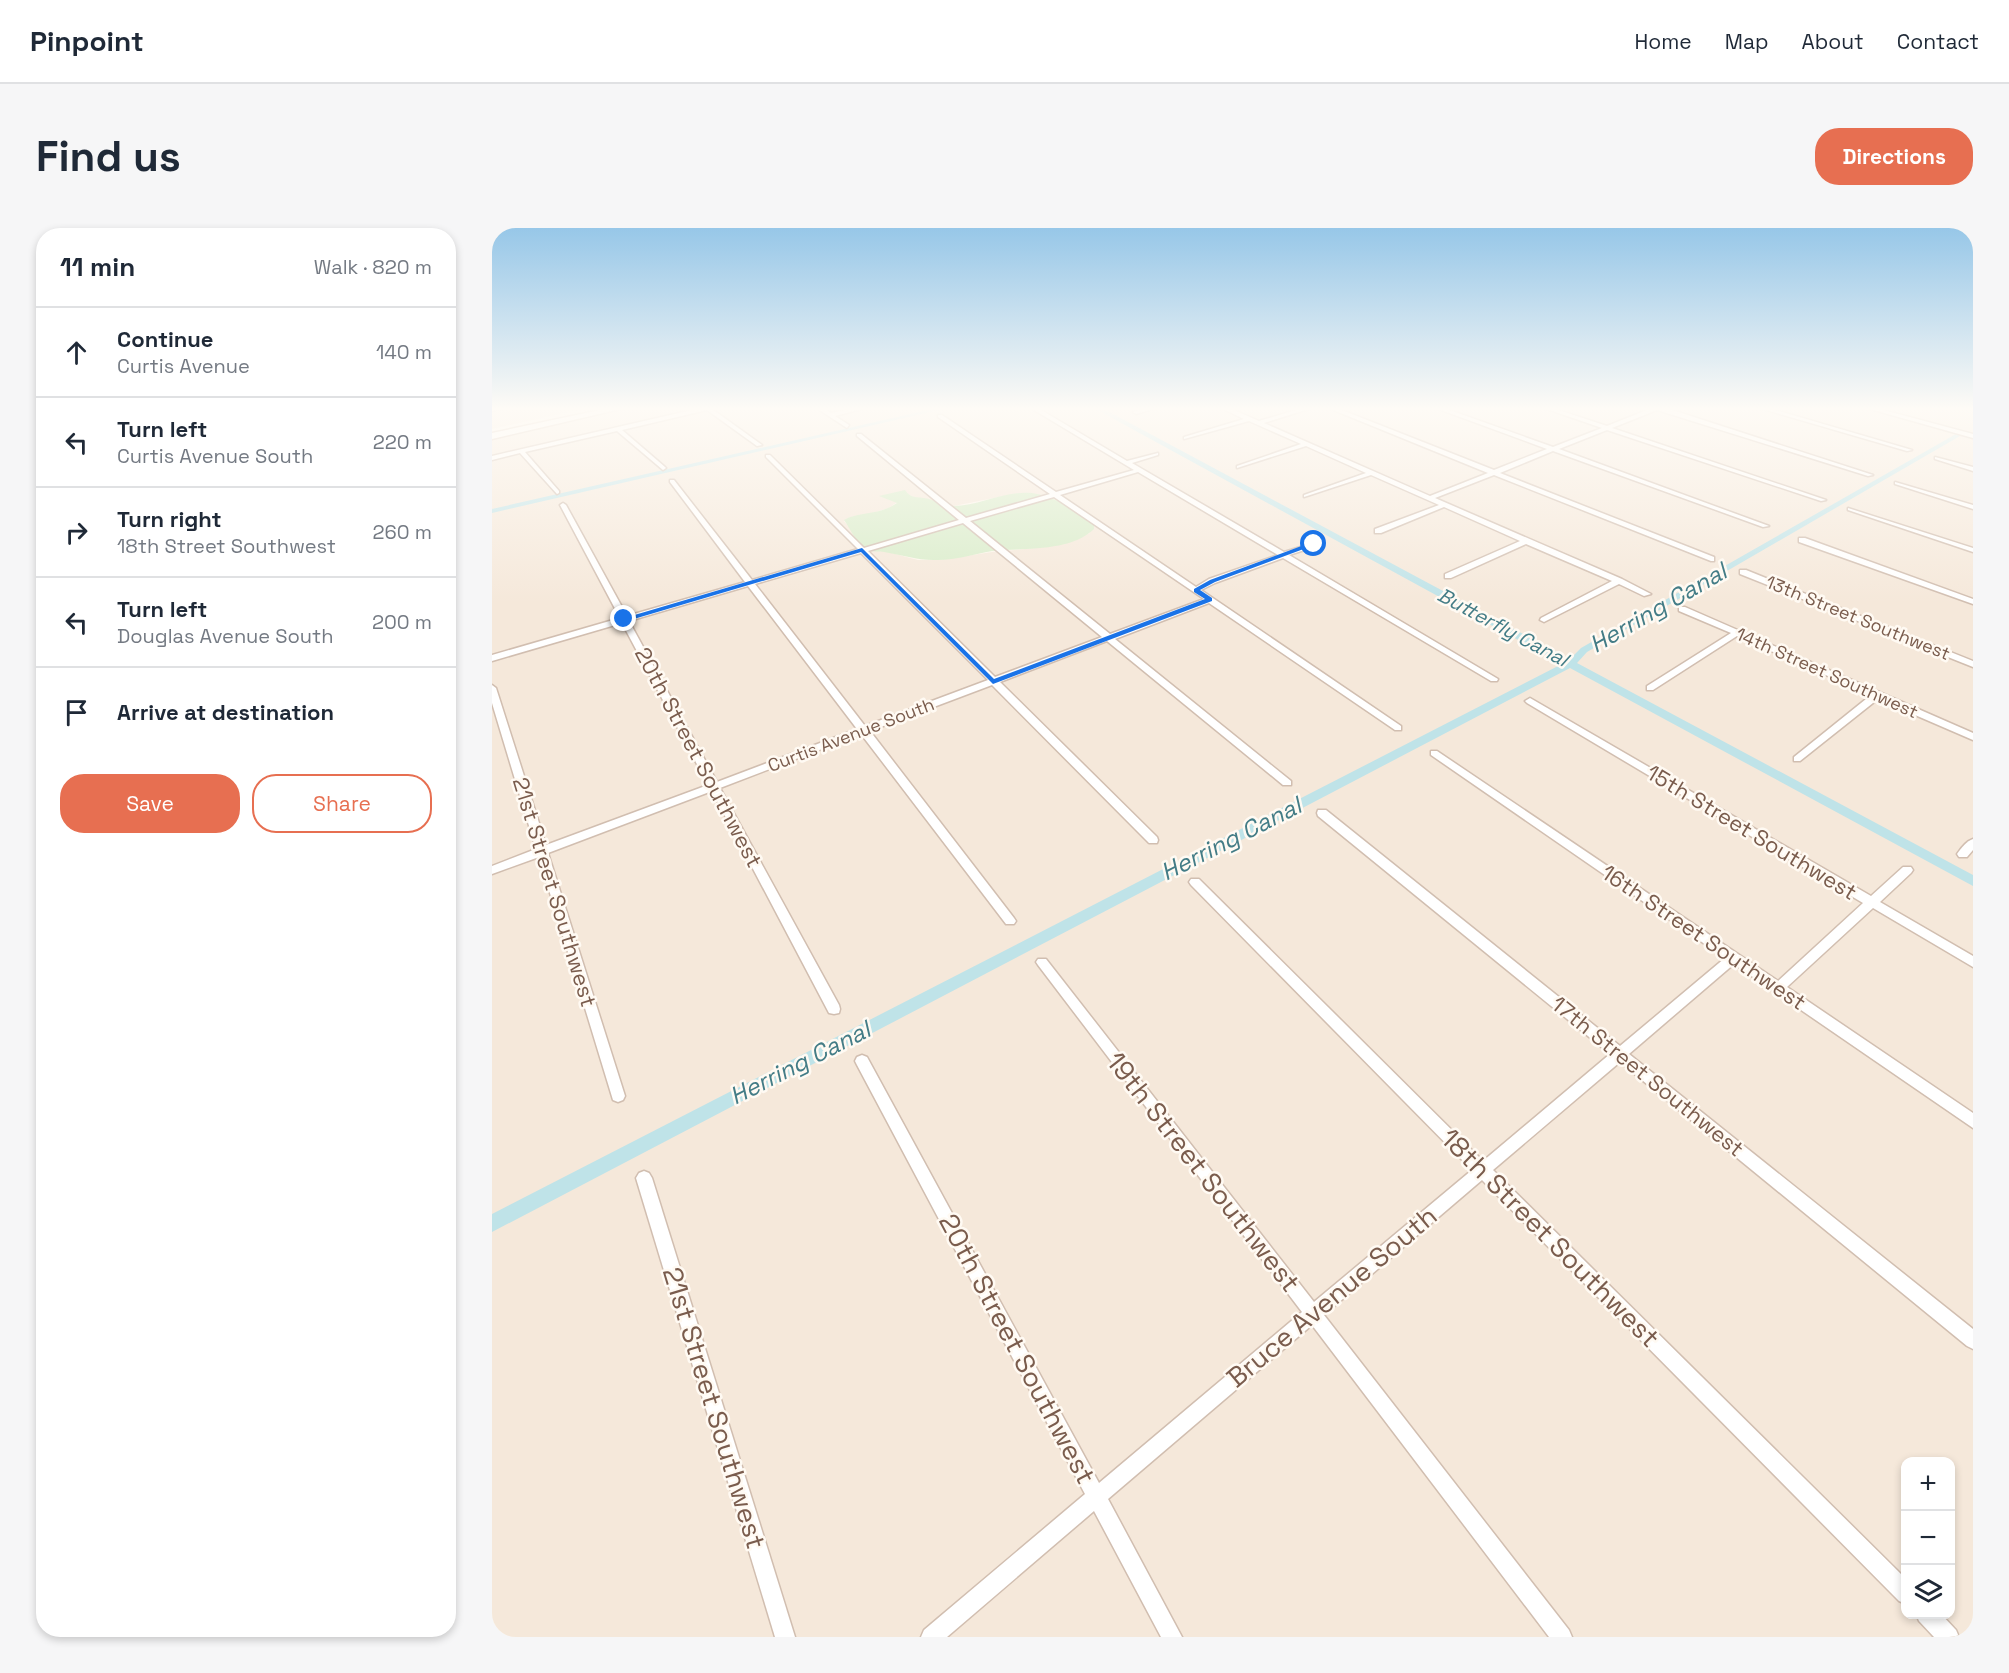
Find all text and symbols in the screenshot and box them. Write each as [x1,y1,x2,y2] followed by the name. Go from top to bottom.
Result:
[30,23,144,59] text: Pinpoint
[1634,28,1692,55] text: Home
[1725,28,1769,55] text: Map
[1802,28,1864,55] text: About
[1897,28,1979,55] text: Contact
[1815,128,1973,185] button: Directions
[36,130,181,183] text: Find us
[60,250,135,284] text: 11 min
[314,254,432,280] text: Walk · 820 m
[117,325,213,353] text: Continue
[60,336,93,369] icon: ahead
[376,339,432,365] text: 140 m
[117,353,250,379] text: Curtis Avenue
[117,415,207,443] text: Turn left
[60,426,93,459] icon: left
[373,429,432,455] text: 220 m
[117,443,313,469] text: Curtis Avenue South
[117,505,222,533] text: Turn right
[60,516,93,549] icon: right
[373,519,432,545] text: 260 m
[1300,530,1326,556] route start
[117,533,336,559] text: 18th Street Southwest
[1583,554,1735,659] water label: Herring Canal
[1763,570,1954,665] street label: 13th Street Southwest
[1433,582,1575,673] water label: Butterfly Canal
[117,595,207,623] text: Turn left
[610,605,636,631] route end
[60,606,93,639] icon: left
[372,609,432,635] text: 200 m
[1732,622,1922,723] street label: 14th Street Southwest
[117,623,334,649] text: Douglas Avenue South
[629,642,769,872] street label: 20th Street Southwest
[764,692,937,777] street label: Curtis Avenue South
[60,696,93,729] icon: arrive
[117,698,334,726] text: Arrive at destination
[1642,758,1862,906] street label: 15th Street Southwest
[60,774,240,833] button: Save
[252,774,432,833] button: Share
[507,774,603,1010] street label: 21st Street Southwest
[1155,788,1309,887] water label: Herring Canal
[1596,858,1812,1016] street label: 16th Street Southwest
[1546,990,1750,1162] street label: 17th Street Southwest
[724,1012,878,1111] water label: Herring Canal
[1099,1045,1308,1299] street label: 19th Street Southwest
[1433,1121,1667,1355] street label: 18th Street Southwest
[1219,1198,1444,1395] street label: Bruce Avenue South
[931,1208,1104,1490] street label: 20th Street Southwest
[655,1263,774,1553] street label: 21st Street Southwest
[1901,1457,1955,1619] map controls
[1901,1457,1955,1511] button: +
[1901,1511,1955,1565] button: −
[1901,1565,1955,1619] button: layers

